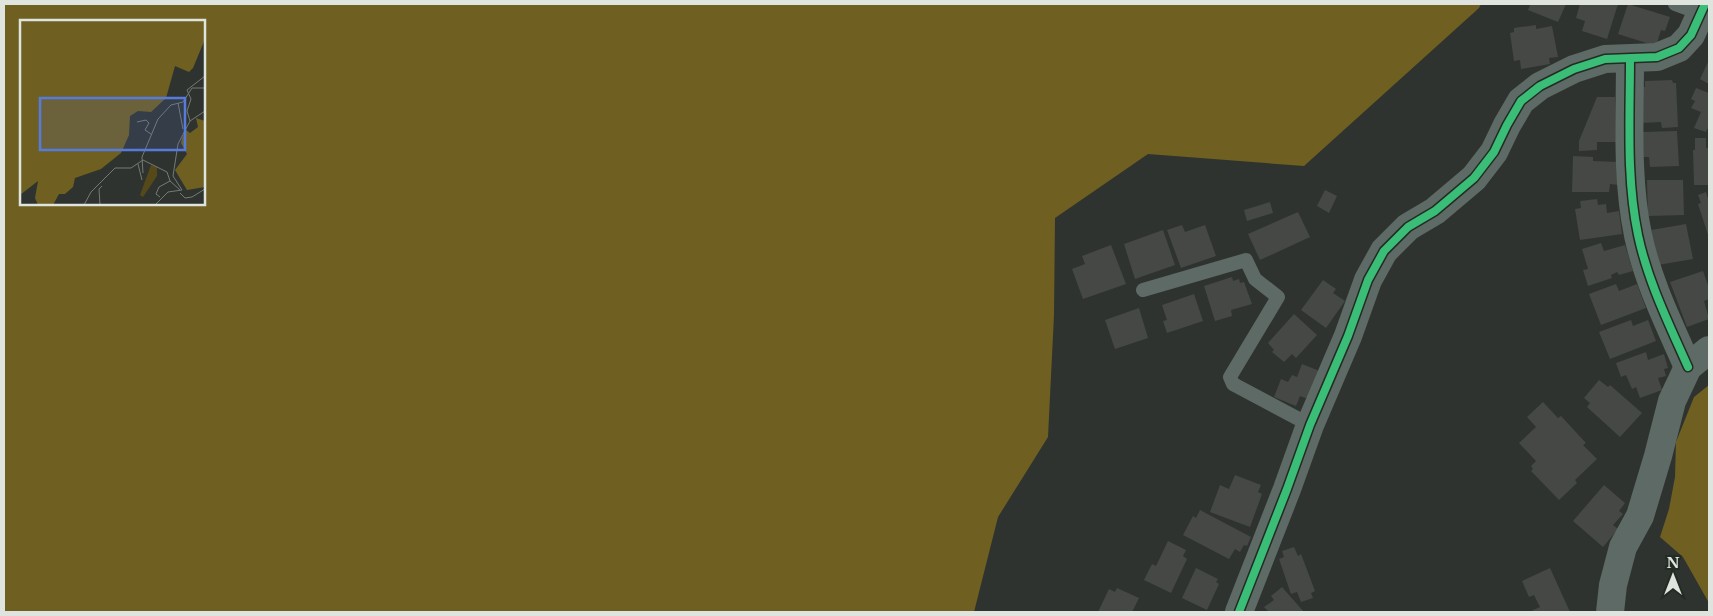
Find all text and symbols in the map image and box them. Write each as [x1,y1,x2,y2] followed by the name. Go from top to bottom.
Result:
[20,20,205,205] inset map
[1648,551,1698,601] north arrow
[1666,554,1680,572] text: N

